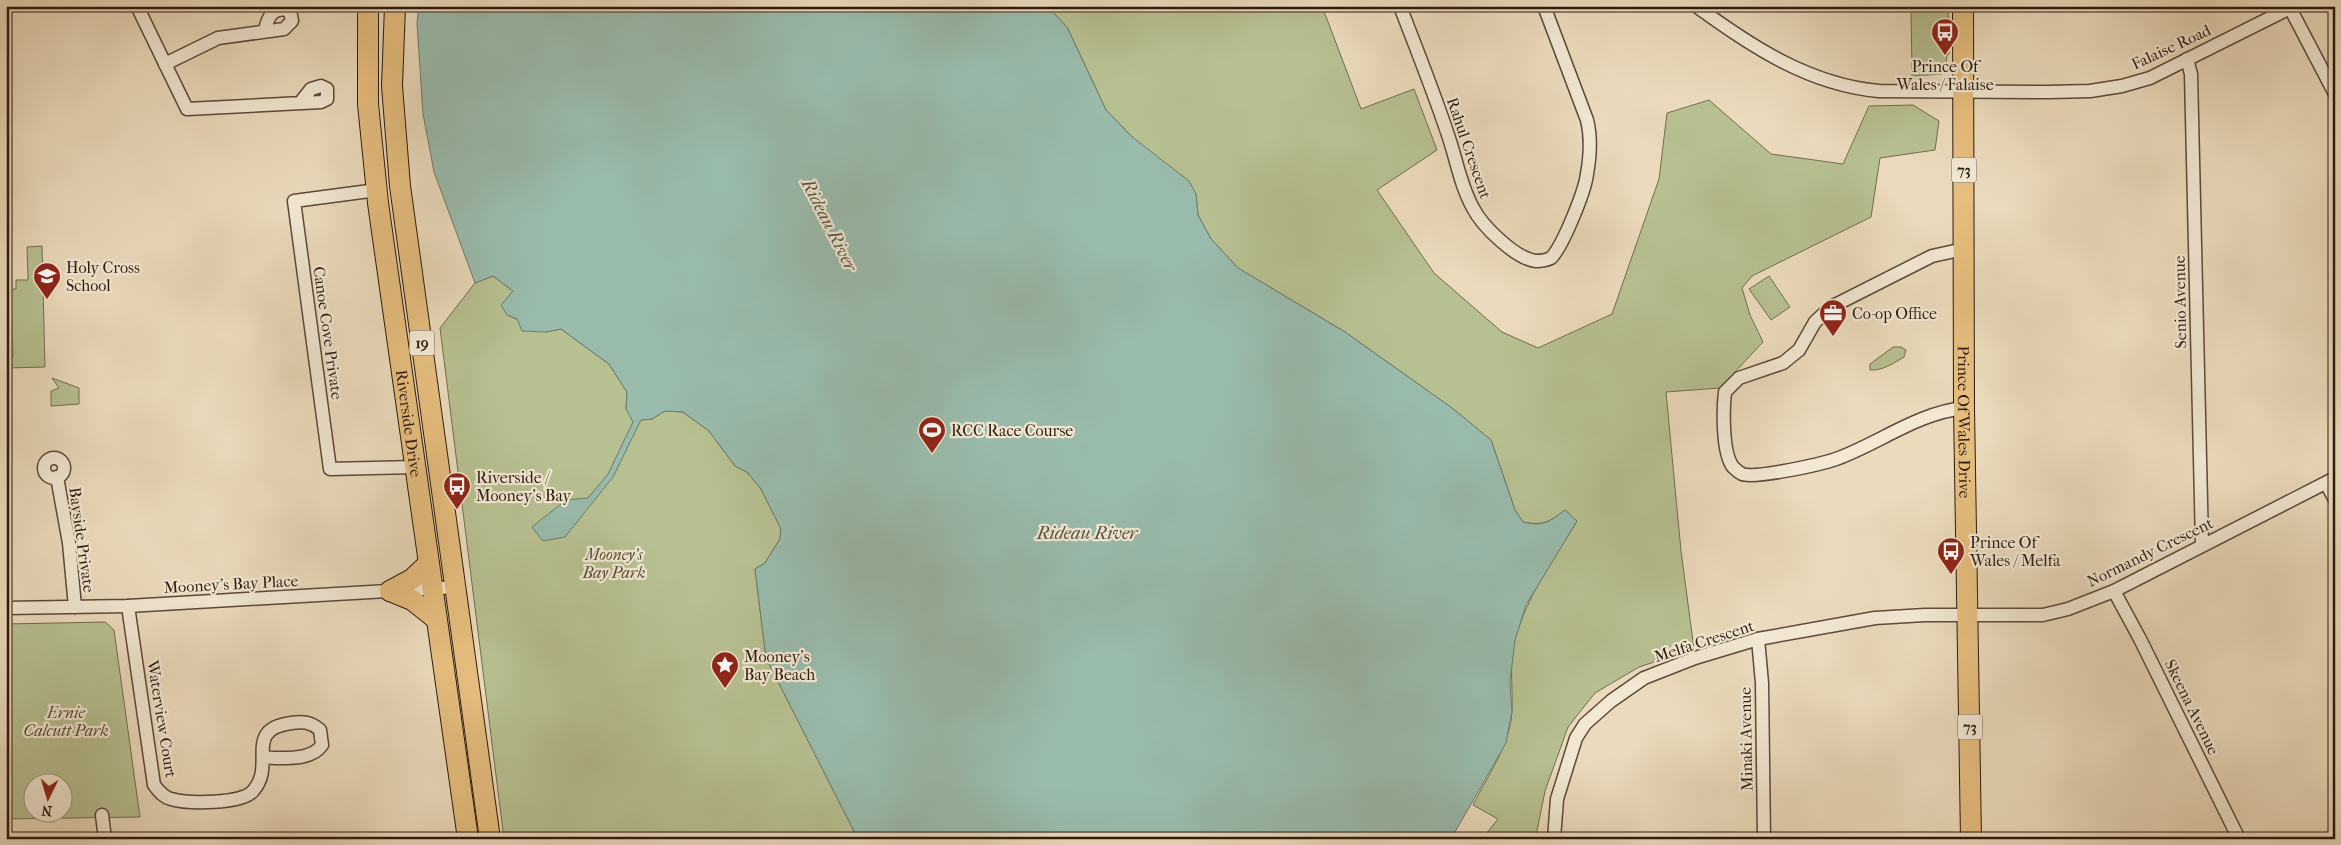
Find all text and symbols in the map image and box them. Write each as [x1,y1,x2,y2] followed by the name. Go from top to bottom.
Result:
[1930,17,1960,56] bus stop icon: Prince Of Wales / Falaise
[2128,20,2214,74] street label: Falaise Road
[1895,57,1994,94] place label: Prince Of Wales / Falaise
[1443,95,1495,201] street label: Rahul Crescent
[1952,158,1976,182] road number: 73
[796,174,862,276] water label: Rideau River
[2170,255,2190,349] street label: Senio Avenue
[66,258,140,295] place label: Holy Cross School
[32,261,62,300] school or university icon: Holy Cross School
[309,265,347,401] street label: Canoe Cove Private
[1818,298,1848,337] office icon: Co-op Office
[1852,304,1937,323] place label: Co-op Office
[410,330,434,356] road number: 19
[1954,346,1975,499] street label: Prince Of Wales Drive
[392,368,426,478] street label: Riverside Drive
[917,415,947,454] sports icon: RCC Race Course
[951,421,1073,440] place label: RCC Race Course
[476,468,572,505] place label: Riverside / Mooney's Bay
[442,471,472,510] bus stop icon: Riverside / Mooney's Bay
[65,486,99,594] street label: Bayside Private
[2084,513,2216,591] street label: Normandy Crescent
[1036,523,1139,544] water label: Rideau River
[1969,533,2061,570] place label: Prince Of Wales / Melfa
[1936,536,1966,575] bus stop icon: Prince Of Wales / Melfa
[581,545,646,582] park label: Mooney's Bay Park
[163,571,299,597] street label: Mooney's Bay Place
[1652,616,1757,666] street label: Melfa Crescent
[744,647,815,684] place label: Mooney's Bay Beach
[710,650,740,689] place icon: Mooney's Bay Beach
[2161,656,2223,758] street label: Skeena Avenue
[143,658,181,779] street label: Waterview Court
[1736,687,1756,791] street label: Minaki Avenue
[23,703,109,740] park label: Ernie Calcutt Park
[1958,714,1982,740] road number: 73
[22,772,72,822] north arrow
[41,801,53,819] text: N

